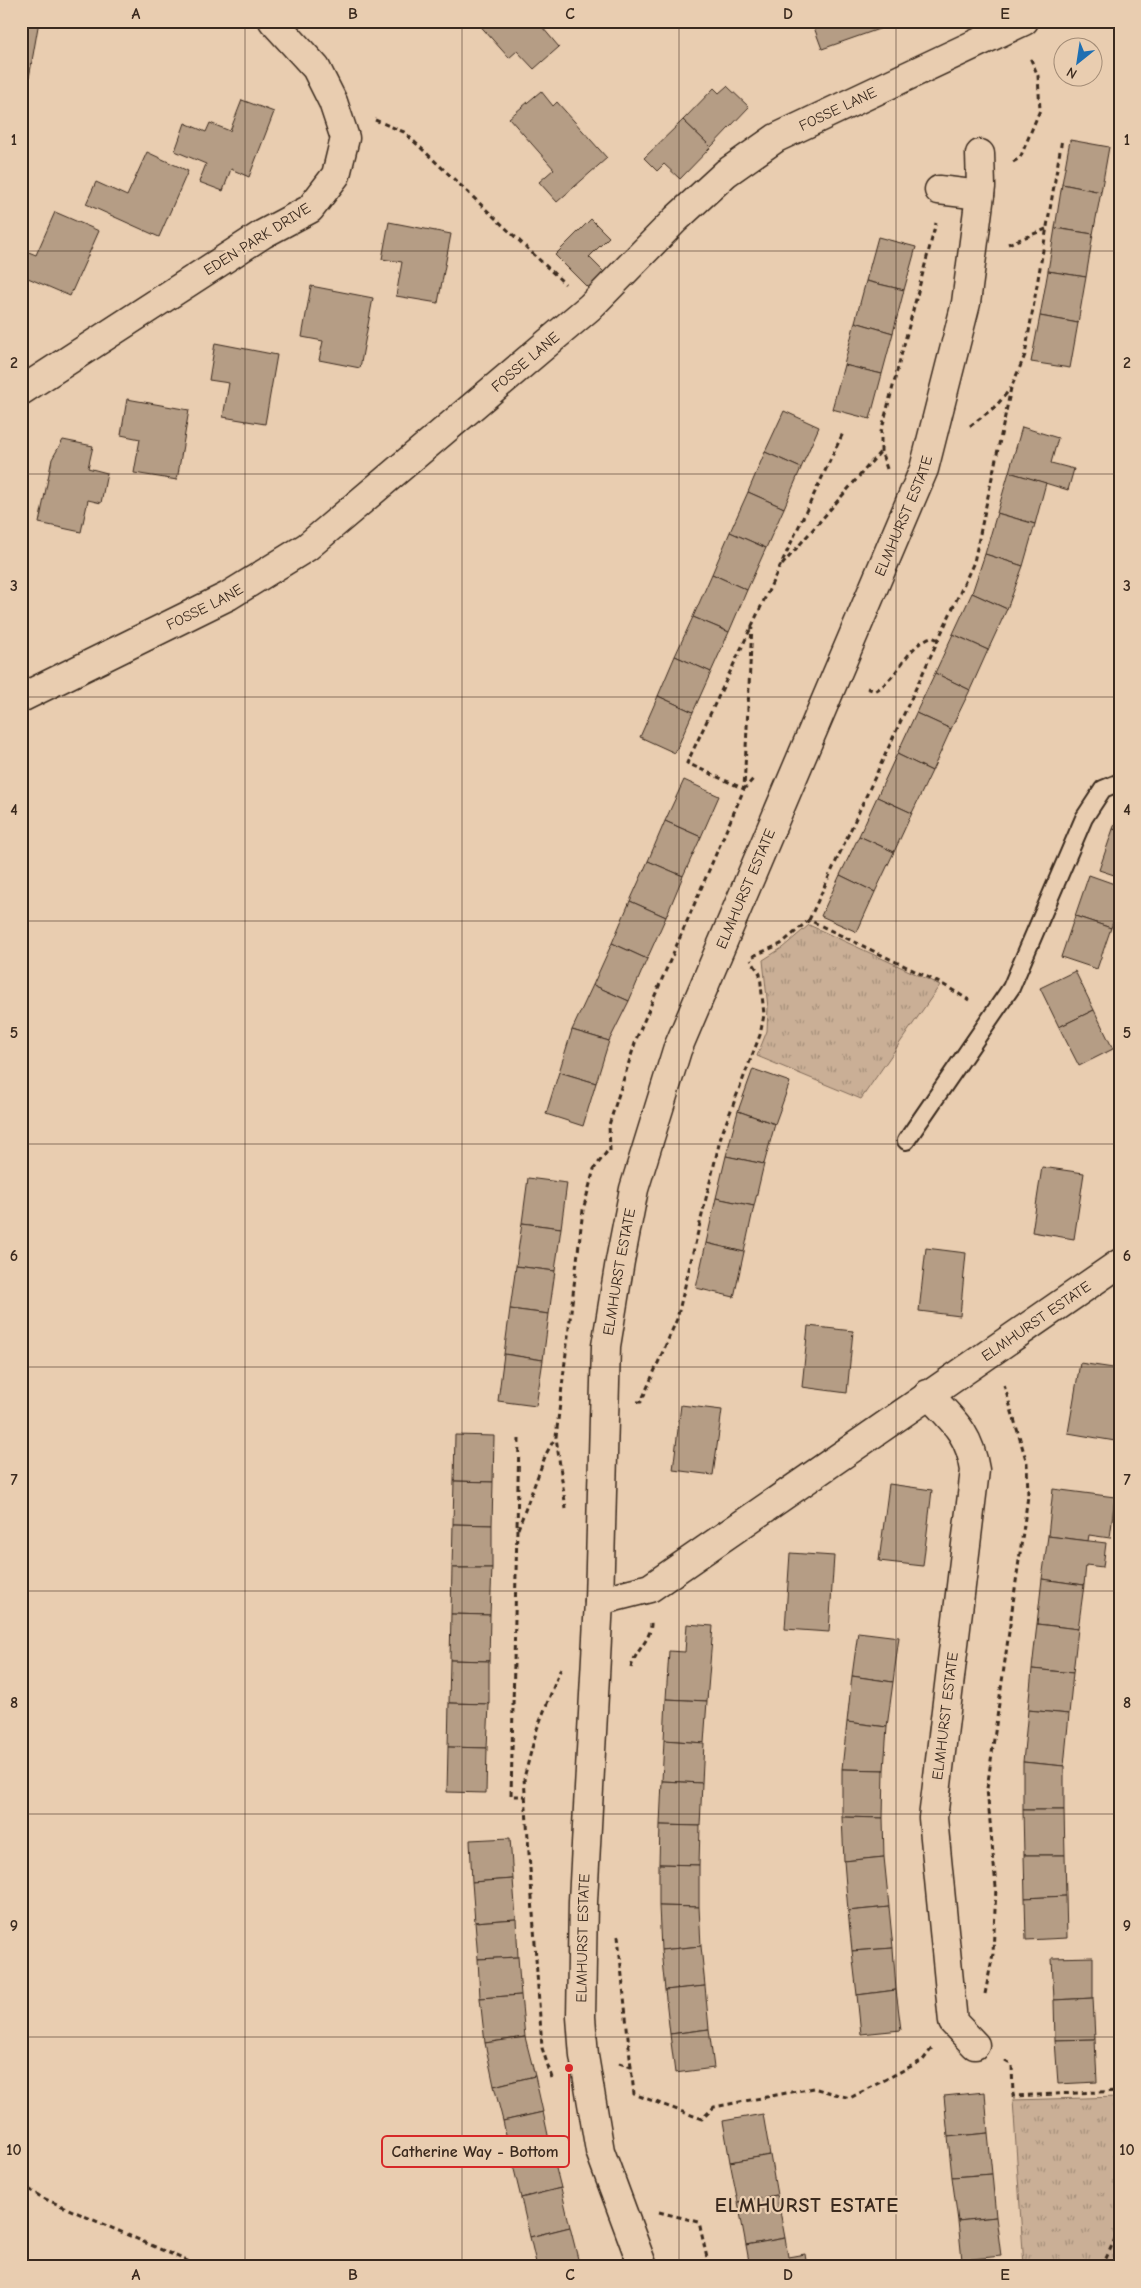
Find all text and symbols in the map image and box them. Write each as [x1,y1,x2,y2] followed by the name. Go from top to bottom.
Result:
[132,5,141,23] text: A
[348,5,358,23] text: B
[565,5,575,23] text: C
[783,5,793,23] text: D
[1000,5,1010,23] text: E
[1054,38,1104,88] north arrow
[1064,63,1080,82] text: N
[796,83,879,135] street label: FOSSE LANE
[11,131,17,149] text: 1
[1124,131,1130,149] text: 1
[200,199,314,279] street label: EDEN PARK DRIVE
[488,328,563,396] street label: FOSSE LANE
[10,354,18,372] text: 2
[1123,354,1131,372] text: 2
[871,454,936,579] street label: ELMHURST ESTATE
[10,577,18,595] text: 3
[1123,577,1131,595] text: 3
[163,580,246,634] street label: FOSSE LANE
[10,801,18,819] text: 4
[1123,801,1131,819] text: 4
[712,826,779,951] street label: ELMHURST ESTATE
[10,1024,18,1042] text: 5
[1123,1024,1131,1042] text: 5
[599,1207,639,1337] street label: ELMHURST ESTATE
[10,1247,18,1265] text: 6
[1123,1247,1131,1265] text: 6
[978,1277,1094,1365] street label: ELMHURST ESTATE
[10,1471,18,1489] text: 7
[1123,1471,1131,1489] text: 7
[928,1651,962,1781] street label: ELMHURST ESTATE
[10,1694,18,1712] text: 8
[1123,1694,1131,1712] text: 8
[572,1873,593,2003] street label: ELMHURST ESTATE
[10,1917,18,1935] text: 9
[1123,1917,1131,1935] text: 9
[382,2136,569,2167] callout: Catherine Way - Bottom
[6,2141,22,2159] text: 10
[1119,2141,1135,2159] text: 10
[391,2143,559,2161] text: Catherine Way - Bottom
[715,2194,899,2217] district label: ELMHURST ESTATE
[132,2266,141,2284] text: A
[348,2266,358,2284] text: B
[565,2266,575,2284] text: C
[783,2266,793,2284] text: D
[1000,2266,1010,2284] text: E

